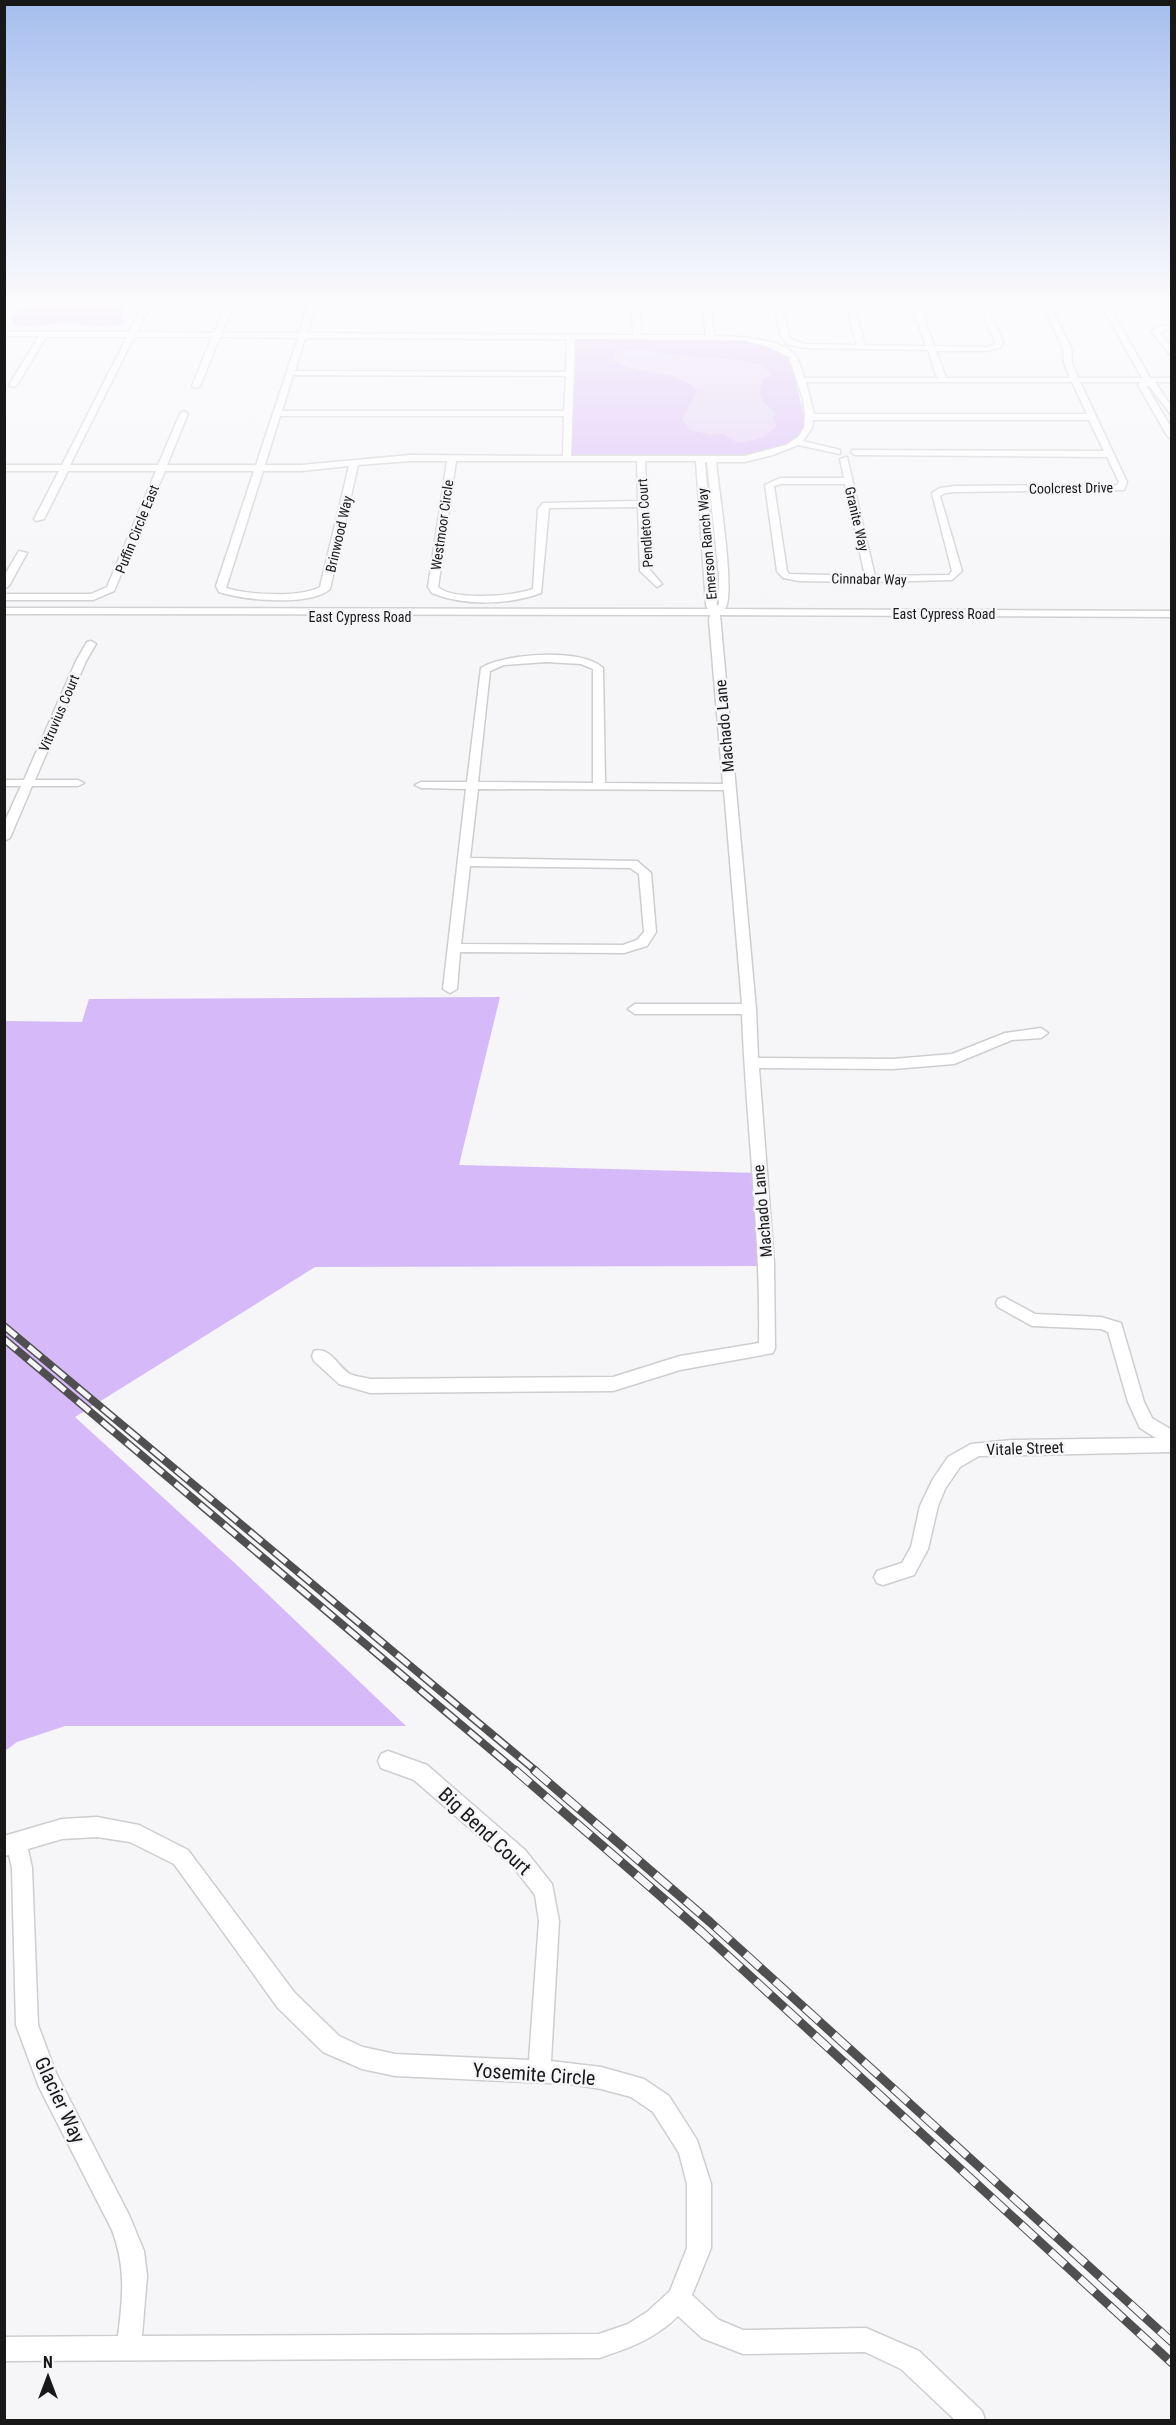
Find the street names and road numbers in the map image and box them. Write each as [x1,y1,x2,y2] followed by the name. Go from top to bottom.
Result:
[428,478,456,571] street label: Westmoor Circle
[634,478,656,568] street label: Pendleton Court
[1029,479,1114,497] street label: Coolcrest Drive
[112,482,162,576] street label: Puffin Circle East
[842,485,872,553] street label: Granite Way
[694,487,720,600] street label: Emerson Ranch Way
[322,494,356,574] street label: Brinwood Way
[831,570,907,588] street label: Cinnabar Way
[893,606,995,622] street label: East Cypress Road
[309,609,411,625] street label: East Cypress Road
[36,672,82,754] street label: Vitruvius Court
[711,679,738,773] street label: Machado Lane
[749,1164,776,1258] street label: Machado Lane
[986,1438,1064,1459] street label: Vitale Street
[434,1782,536,1880] street label: Big Bend Court
[30,2053,90,2147] street label: Glacier Way
[472,2058,596,2090] street label: Yosemite Circle

